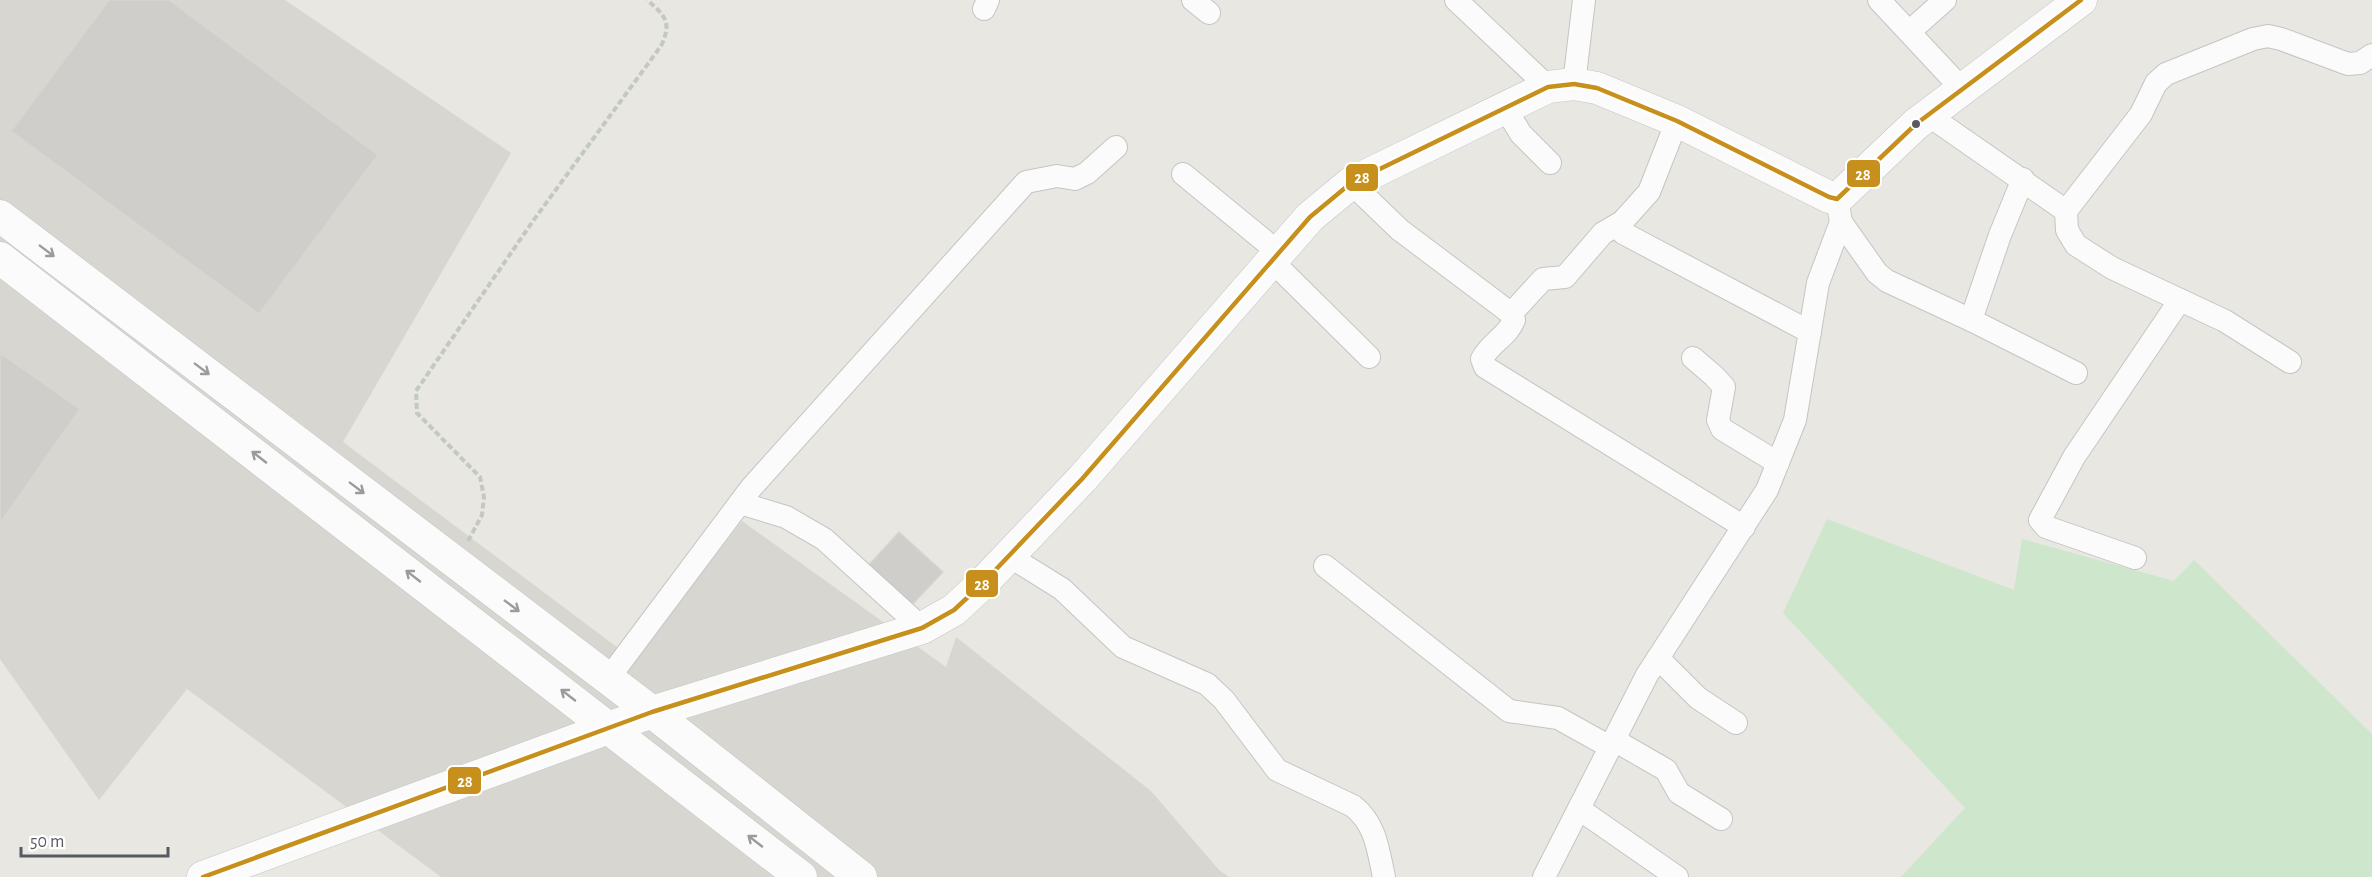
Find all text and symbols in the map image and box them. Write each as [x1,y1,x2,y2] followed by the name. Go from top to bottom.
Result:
[1910,118,1922,130] unlabelled marker
[1846,159,1881,188] line badge: 28
[1345,163,1379,192] line badge: 28
[1855,167,1871,183] text: 28
[1354,170,1370,186] text: 28
[38,245,54,258] one-way arrow
[193,363,209,376] one-way arrow
[251,451,267,464] one-way arrow
[348,481,364,494] one-way arrow
[965,569,999,598] line badge: 28
[406,570,422,583] one-way arrow
[974,577,990,593] text: 28
[504,599,520,612] one-way arrow
[560,689,576,701] one-way arrow
[447,766,482,795] line badge: 28
[457,774,473,790] text: 28
[21,820,168,858] scale bar
[30,833,64,851] text: 50 m
[747,834,763,847] one-way arrow

